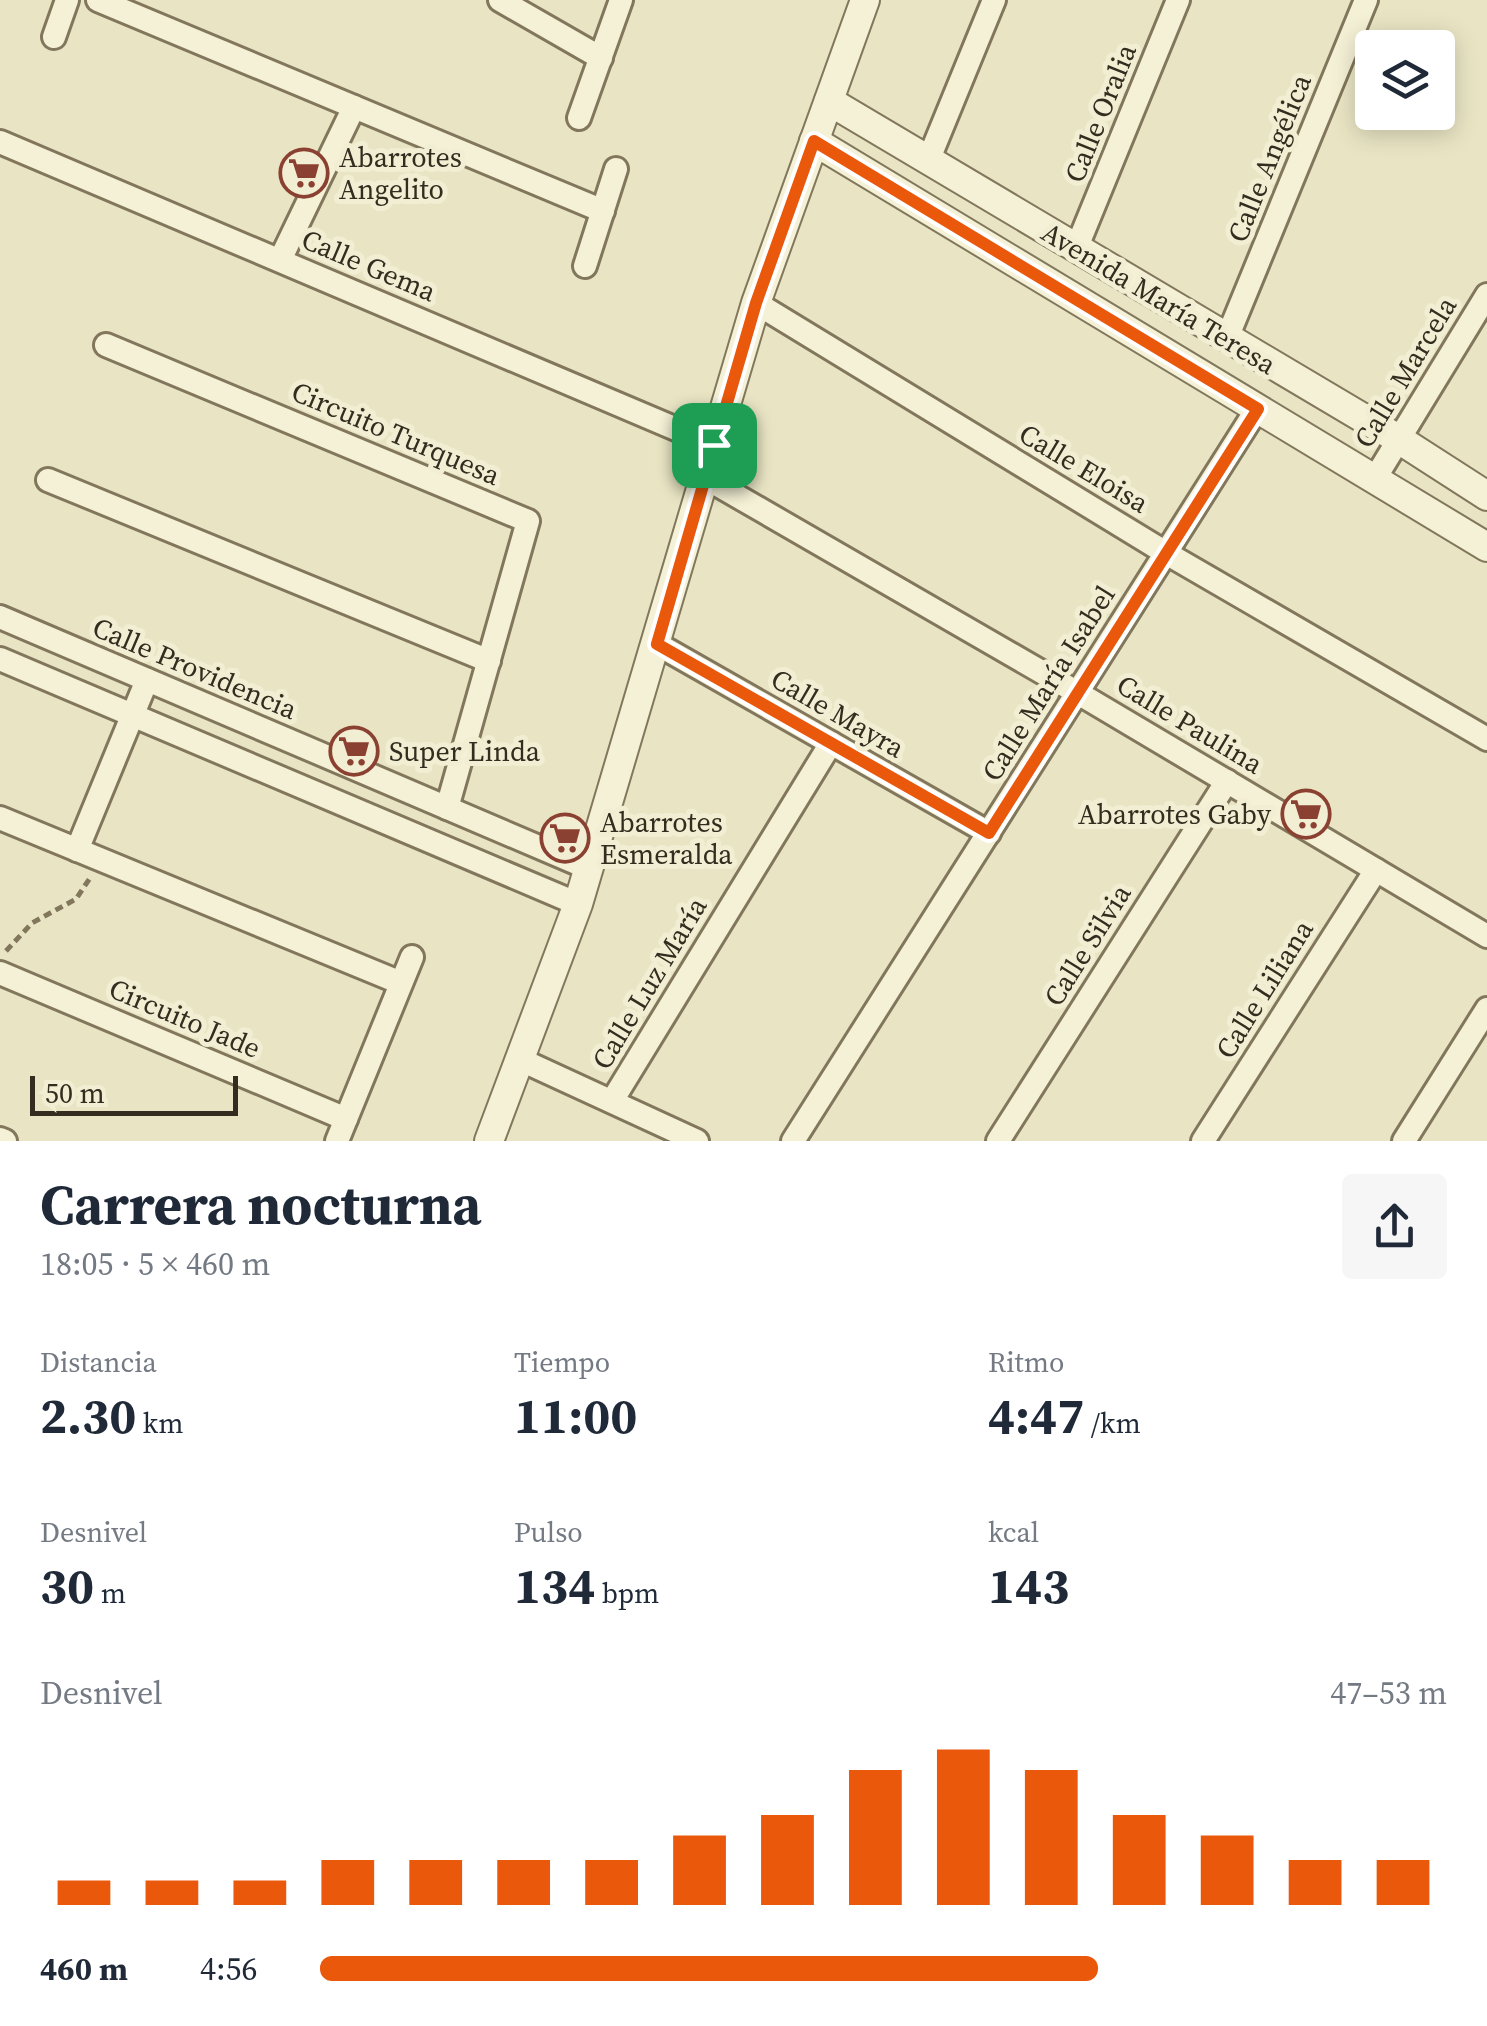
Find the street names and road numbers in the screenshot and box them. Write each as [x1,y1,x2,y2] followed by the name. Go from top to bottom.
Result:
[1055,38,1145,188] street label: Calle Oralia
[1218,68,1320,248] street label: Calle Angélica
[1035,213,1284,383] street label: Avenida María Teresa
[296,220,443,311] street label: Calle Gema
[1345,289,1465,455] street label: Calle Marcela
[286,372,507,494] street label: Circuito Turquesa
[1012,414,1156,522] street label: Calle Eloisa
[973,578,1123,788] street label: Calle María Isabel
[87,608,304,728] street label: Calle Providencia
[764,659,912,767] street label: Calle Mayra
[1110,665,1271,783] street label: Calle Paulina
[1035,876,1140,1013] street label: Calle Silvia
[583,889,716,1076] street label: Calle Luz María
[1206,912,1322,1065] street label: Calle Liliana
[103,969,267,1067] street label: Circuito Jade

